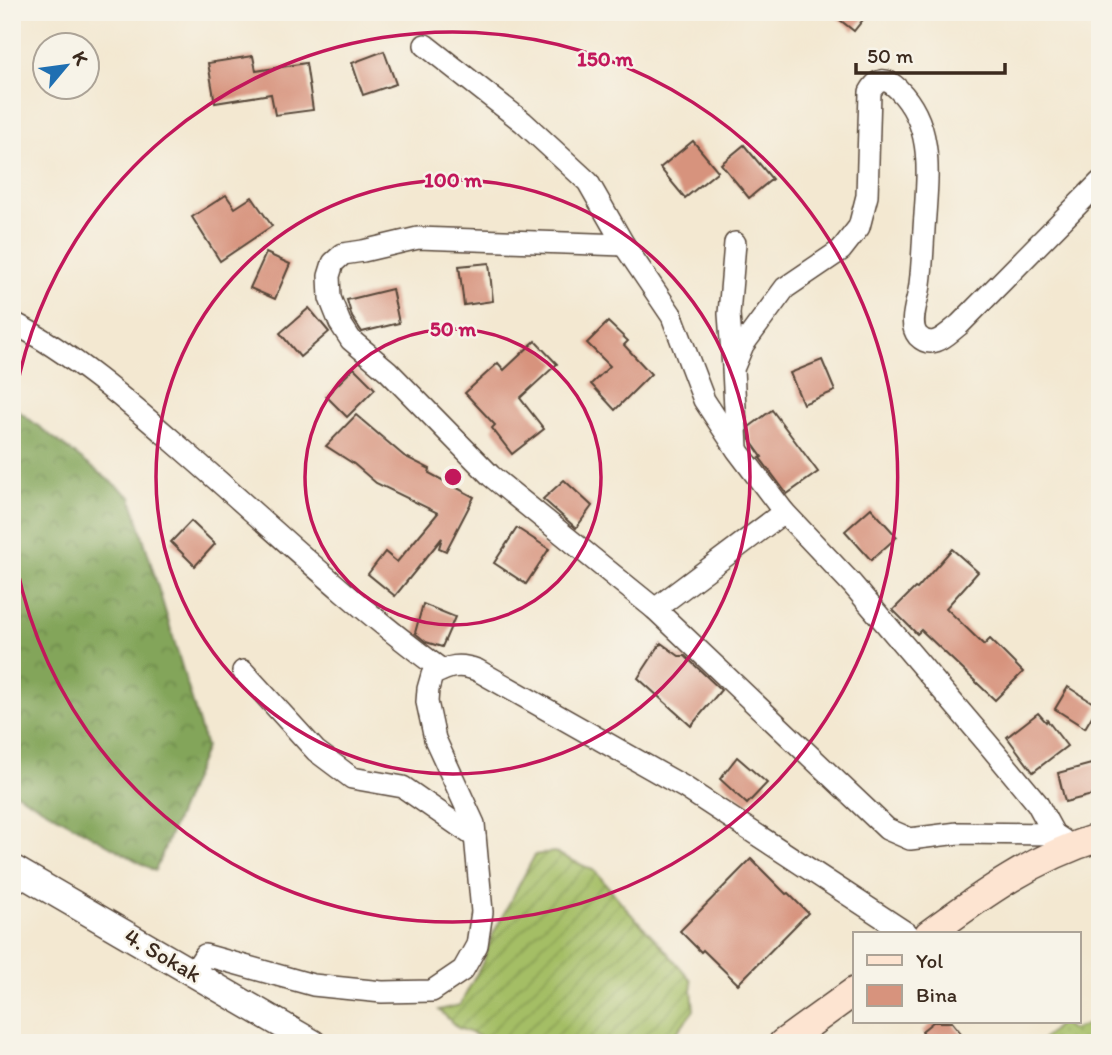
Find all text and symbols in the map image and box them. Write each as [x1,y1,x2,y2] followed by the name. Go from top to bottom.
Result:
[32,32,102,102] north arrow
[856,32,1005,76] scale bar
[867,43,914,68] text: 50 m
[577,46,633,71] text: 150 m
[67,47,94,70] text: K
[424,167,482,192] text: 100 m
[430,316,477,341] text: 50 m
[441,465,465,489] centre of rings
[119,922,207,988] street label: 4. Sokak
[853,932,1080,1024] legend
[916,948,943,973] text: Yol
[916,982,957,1007] text: Bina

